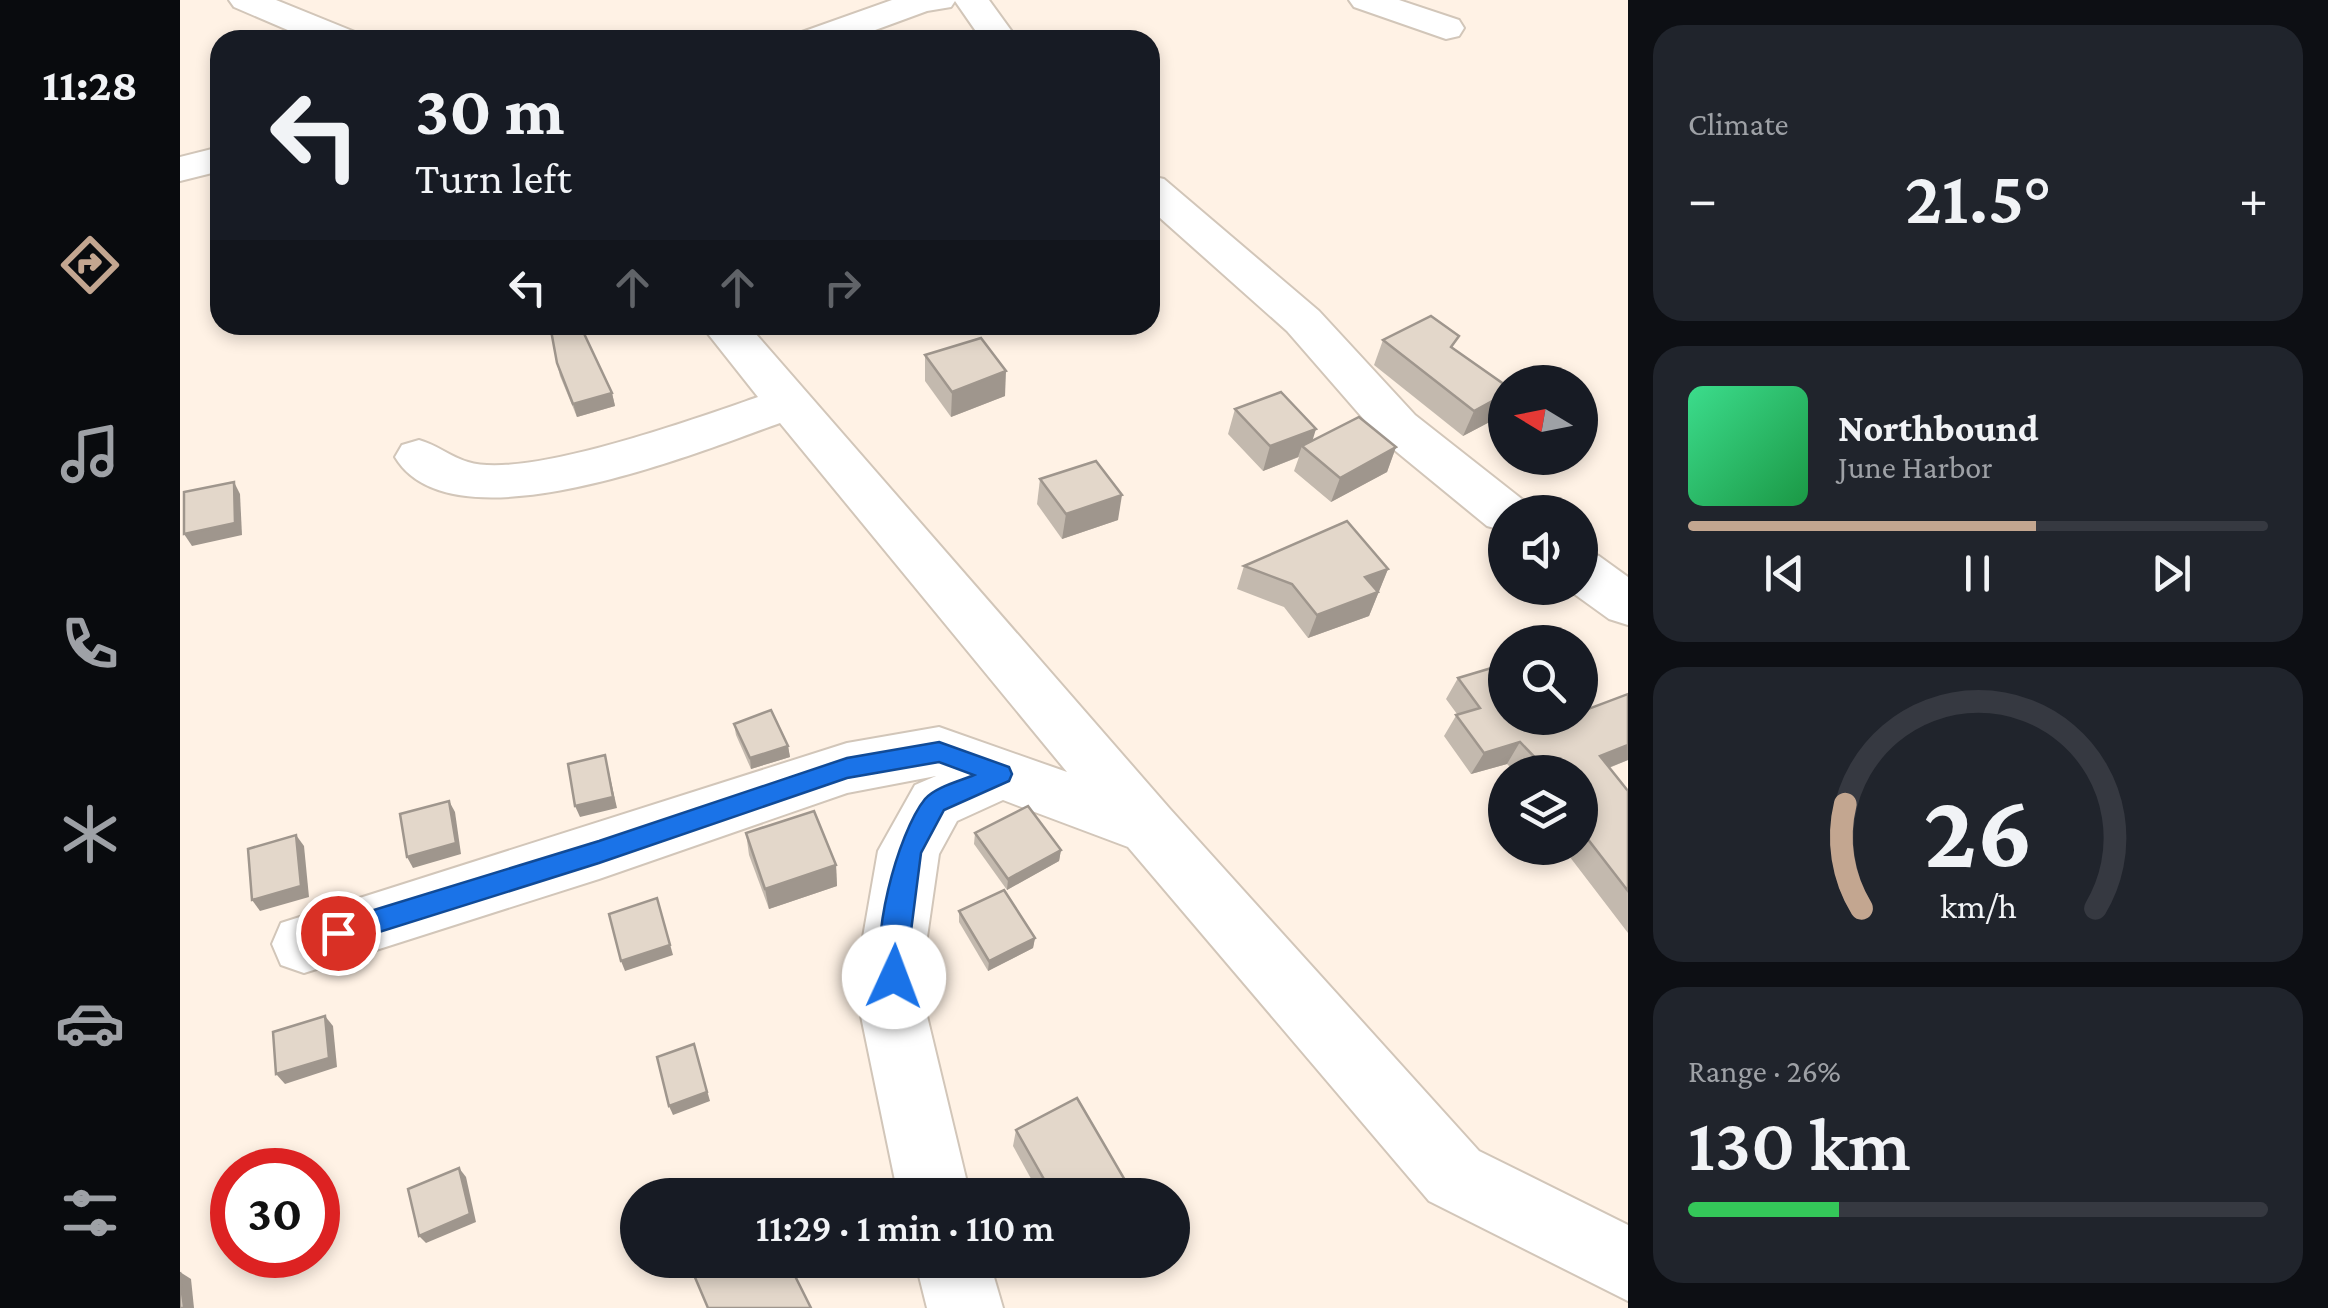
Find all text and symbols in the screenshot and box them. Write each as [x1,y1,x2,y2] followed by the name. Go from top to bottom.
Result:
[42,60,138,110] text: 11:28
[250,70,380,200] icon: left
[415,71,564,149] text: 30 m
[1688,106,1789,142] text: Climate
[415,153,572,203] text: Turn left
[1905,156,2051,239] text: 21.5°
[1688,168,1717,229] text: −
[2239,168,2268,229] text: +
[55,230,125,300] icon: directions
[500,260,555,315] icon: left
[605,260,660,315] icon: ahead
[710,260,765,315] icon: ahead
[815,260,870,315] icon: right
[1488,365,1598,475] north arrow
[1488,365,1598,865] map controls
[1838,407,2039,449] text: Northbound
[55,419,125,489] icon: music
[1838,449,1993,485] text: June Harbor
[1488,495,1598,605] button: sound
[1757,546,1812,601] icon: previous
[1950,546,2005,601] icon: pause
[2144,546,2199,601] icon: next
[55,609,125,679] icon: phone
[1488,625,1598,735] button: search
[1488,755,1598,865] button: layers
[1923,773,2033,888] text: 26
[55,799,125,869] icon: climate
[1939,886,2017,926] text: km/h
[296,891,381,976] pin
[311,906,366,961] icon: arrive
[842,925,946,1029] position arrow
[55,988,125,1058] icon: car
[1688,1053,1841,1089] text: Range · 26%
[1688,1103,1911,1186] text: 130 km
[210,1148,340,1278] speed limit sign: 30
[55,1178,125,1248] icon: filters
[756,1207,1054,1249] text: 11:29 · 1 min · 110 m

